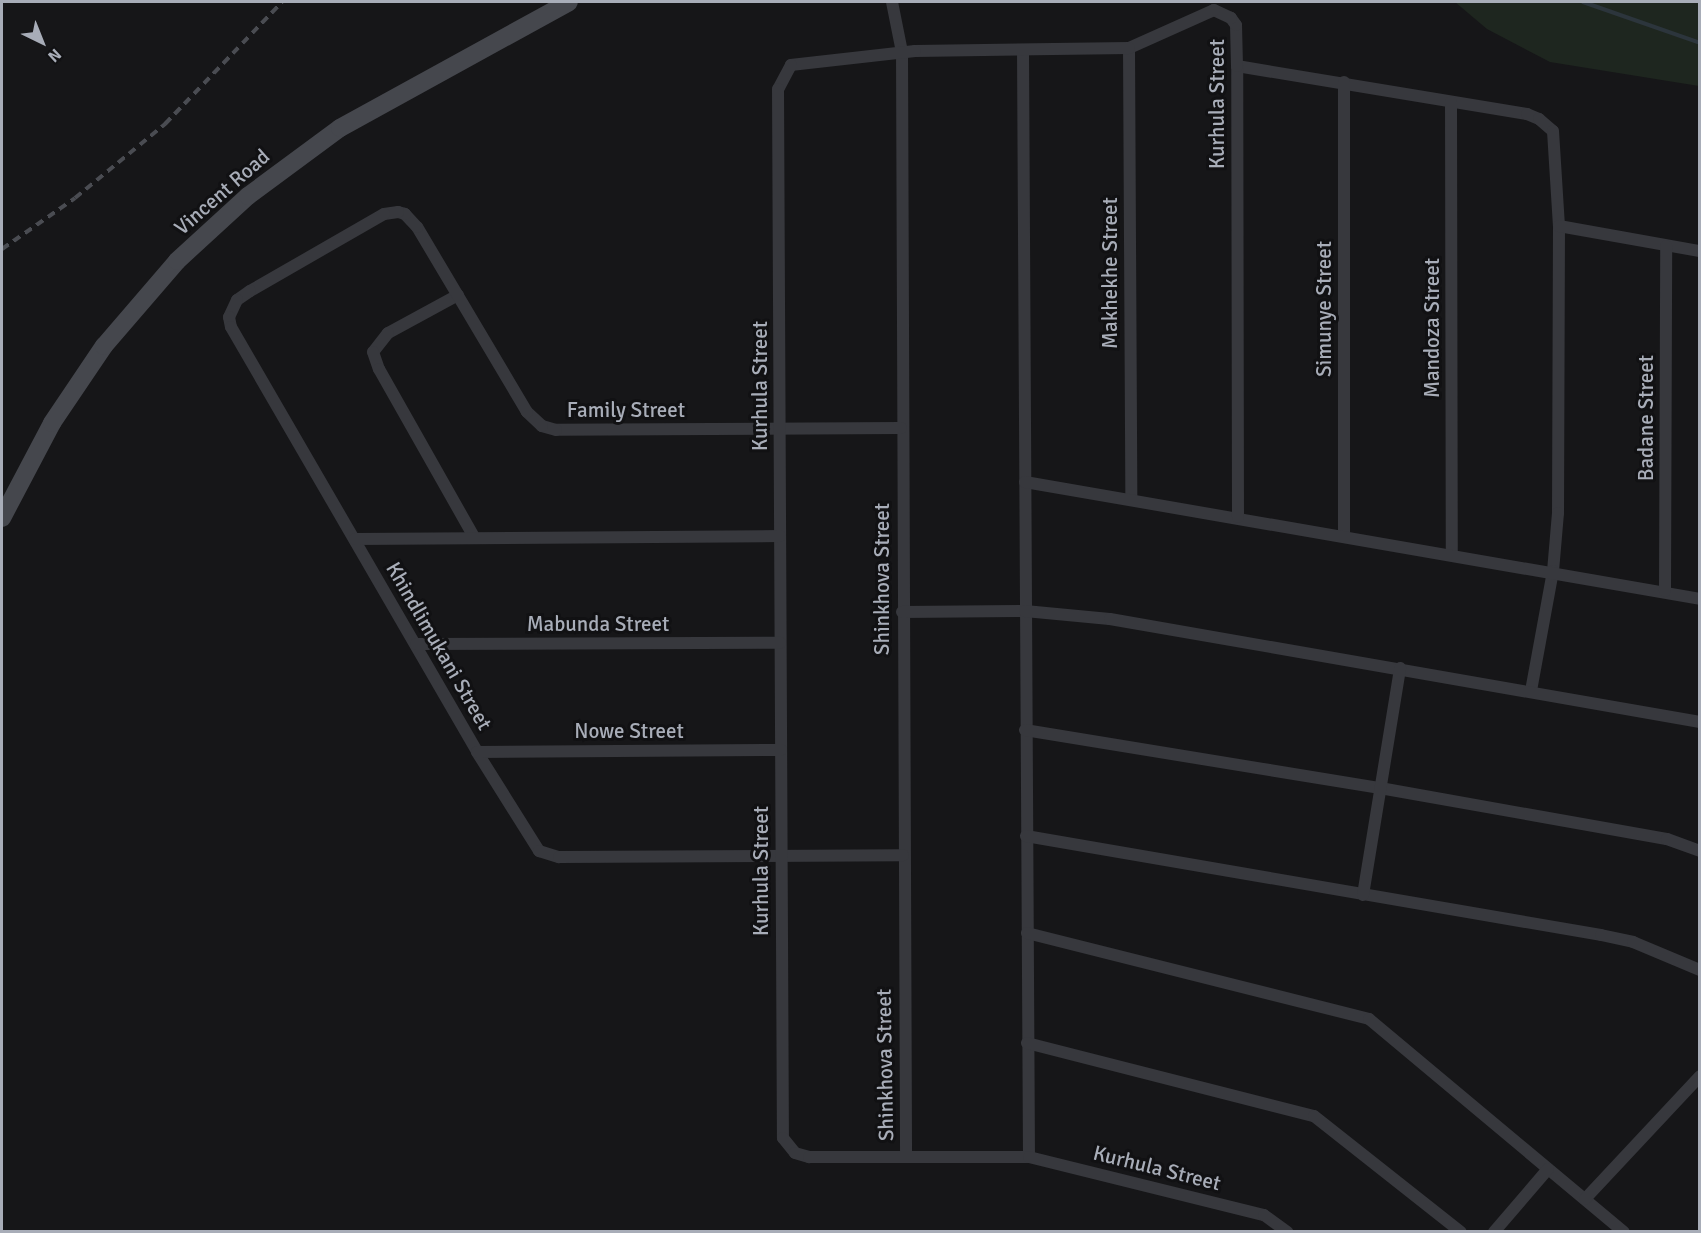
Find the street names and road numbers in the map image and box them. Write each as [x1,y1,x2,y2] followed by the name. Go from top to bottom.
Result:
[1204,39,1230,169] street label: Kurhula Street
[169,144,275,240] street label: Vincent Road
[1097,197,1123,349] street label: Makhekhe Street
[1311,241,1337,377] street label: Simunye Street
[1419,258,1445,398] street label: Mandoza Street
[747,321,773,451] street label: Kurhula Street
[1633,355,1659,481] street label: Badane Street
[567,397,685,423] street label: Family Street
[869,503,895,655] street label: Shinkhova Street
[381,557,497,735] street label: Khindlimukani Street
[527,611,669,637] street label: Mabunda Street
[574,718,684,744] street label: Nowe Street
[748,806,774,936] street label: Kurhula Street
[871,989,899,1141] street label: Shinkhova Street
[1091,1140,1223,1196] street label: Kurhula Street

